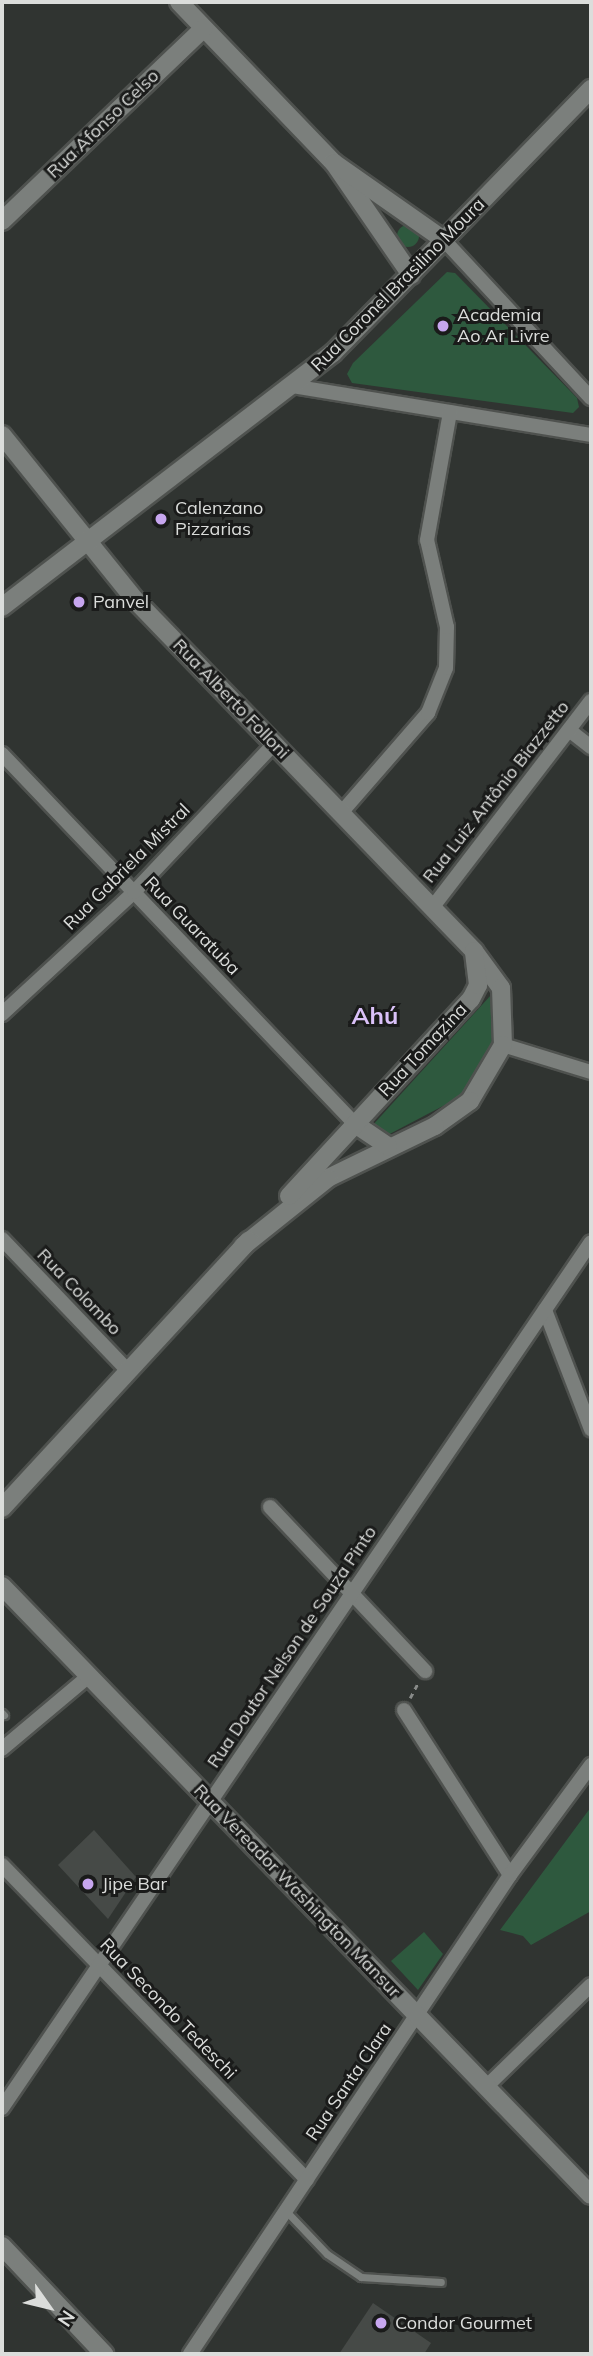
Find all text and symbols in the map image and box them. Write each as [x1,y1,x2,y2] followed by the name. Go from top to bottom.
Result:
[43,65,163,183] street label: Rua Afonso Celso
[307,194,489,376] street label: Rua Coronel Brasilino Moura
[457,305,549,348] place label: Academia Ao Ar Livre
[435,318,451,334] marker: Academia Ao Ar Livre
[175,498,263,540] place label: Calenzano Pizzarias
[153,511,169,527] marker: Calenzano Pizzarias
[93,591,149,613] place label: Panvel
[71,594,87,610] marker: Panvel
[168,635,294,763] street label: Rua Alberto Folloni
[418,697,574,887] street label: Rua Luiz Antônio Biazzetto
[59,799,195,935] street label: Rua Gabriela Mistral
[140,872,244,980] street label: Rua Guaratuba
[374,999,472,1101] street label: Rua Tomazina
[352,1002,398,1030] district label: Ahú
[32,1244,126,1340] street label: Rua Colombo
[203,1522,381,1772] street label: Rua Doutor Nelson de Souza Pinto
[189,1780,405,2002] street label: Rua Vereador Washington Mansur
[102,1873,167,1895] place label: Jipe Bar
[80,1876,96,1892] marker: Jipe Bar
[95,1934,241,2084] street label: Rua Secondo Tedeschi
[302,2019,396,2145] street label: Rua Santa Clara
[14,2272,84,2342] north arrow
[52,2306,80,2331] text: N
[395,2312,532,2334] place label: Condor Gourmet
[373,2315,389,2331] marker: Condor Gourmet

